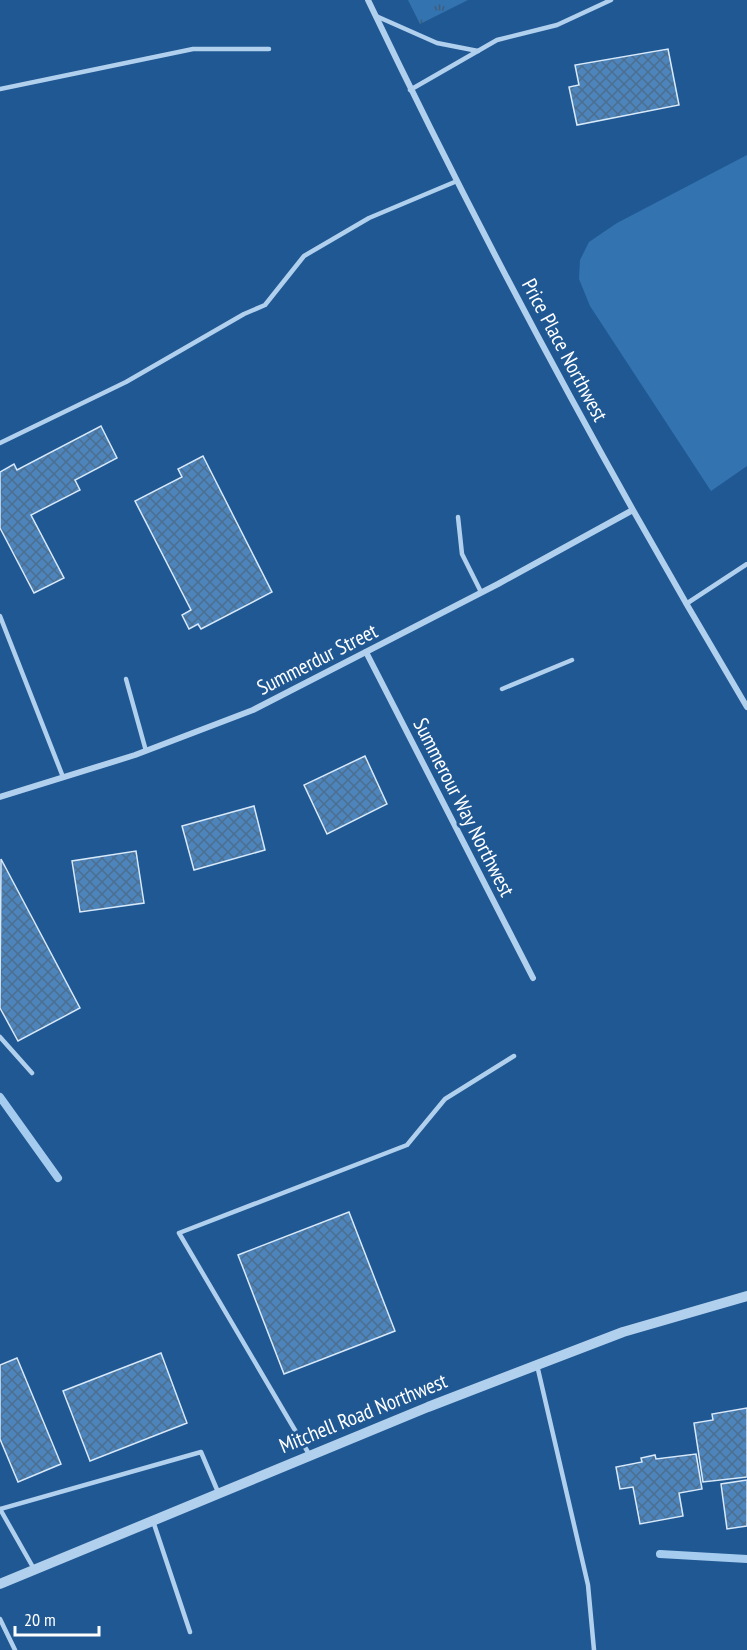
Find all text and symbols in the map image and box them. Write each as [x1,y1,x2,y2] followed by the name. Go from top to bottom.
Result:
[516,274,614,426] street label: Price Place Northwest
[252,617,382,701] street label: Summerdur Street
[407,713,521,901] street label: Summerour Way Northwest
[275,1367,451,1459] street label: Mitchell Road Northwest
[15,1599,99,1637] scale bar
[24,1608,56,1631] text: 20 m

